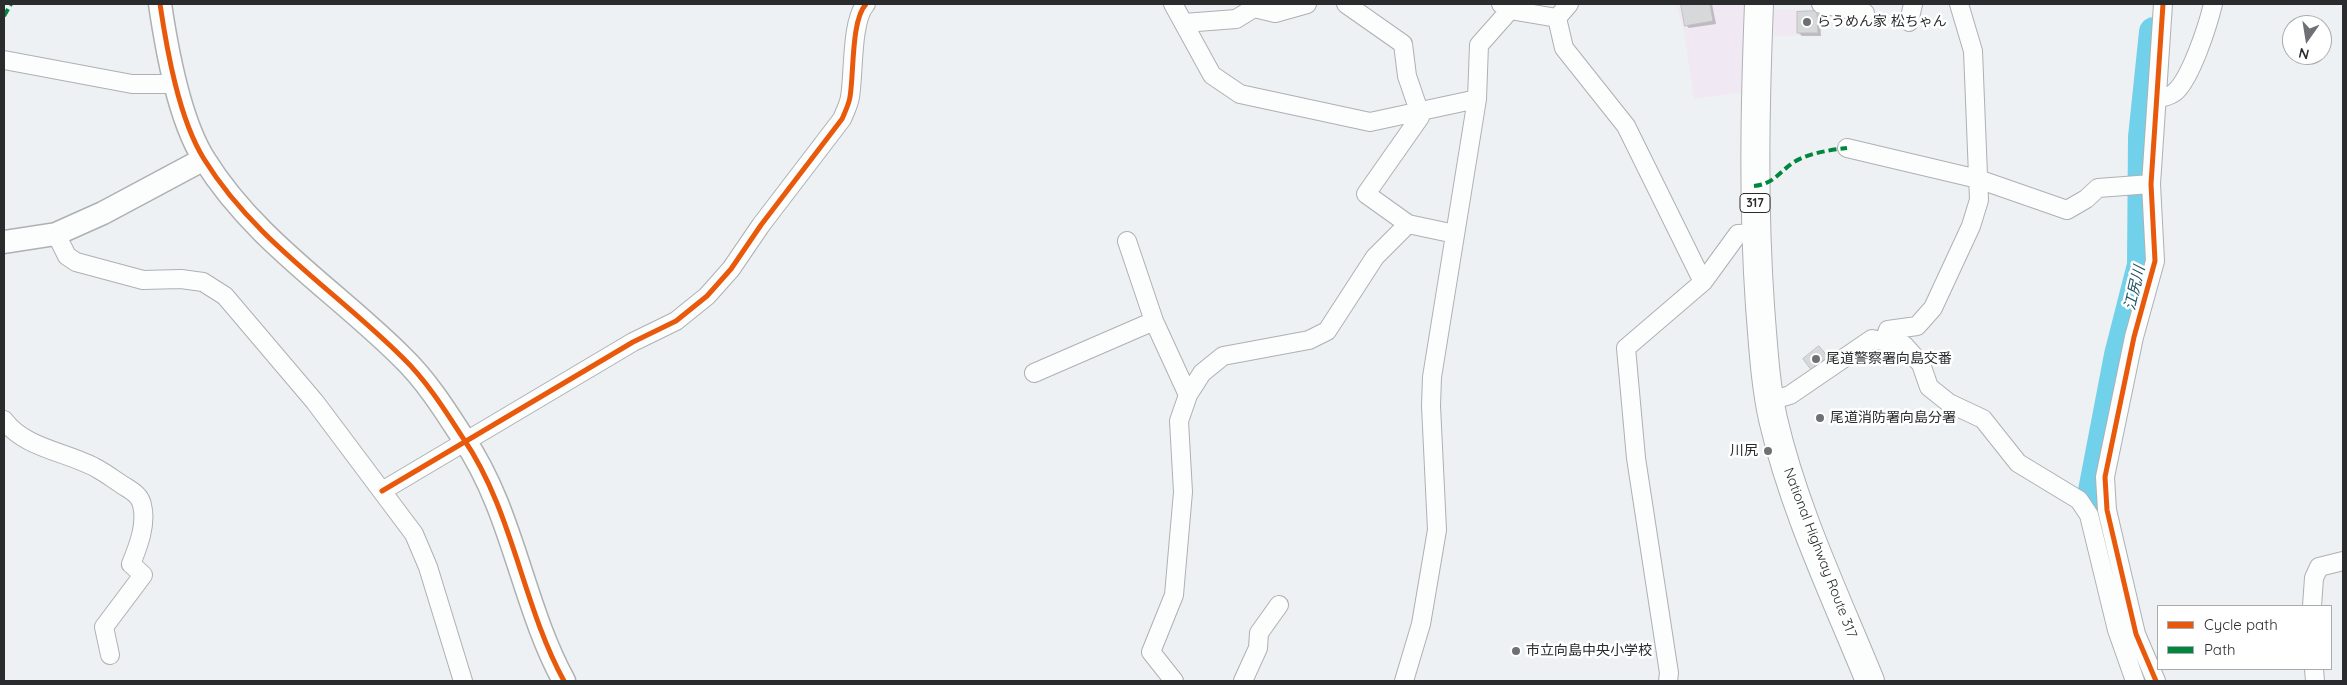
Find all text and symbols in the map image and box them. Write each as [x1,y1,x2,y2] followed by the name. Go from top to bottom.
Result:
[1817,14,1947,30] place label: らうめん家 松ちゃん
[2282,15,2332,65] north arrow
[1801,16,1813,28] marker: らうめん家 松ちゃん
[2297,44,2311,64] text: N
[1740,194,1770,212] road number: 317
[2121,264,2149,312] water label: 江尻川
[1826,351,1952,367] place label: 尾道警察署向島交番
[1810,353,1822,365] marker: 尾道警察署向島交番
[1830,410,1956,426] place label: 尾道消防署向島分署
[1814,412,1826,424] marker: 尾道消防署向島分署
[1730,443,1758,459] place label: 川尻
[1762,445,1774,457] marker: 川尻
[1780,466,1860,640] street label: National Highway Route 317
[2157,605,2332,670] legend
[2204,615,2278,634] text: Cycle path
[2204,640,2236,659] text: Path
[1526,643,1652,659] place label: 市立向島中央小学校
[1510,645,1522,657] marker: 市立向島中央小学校

